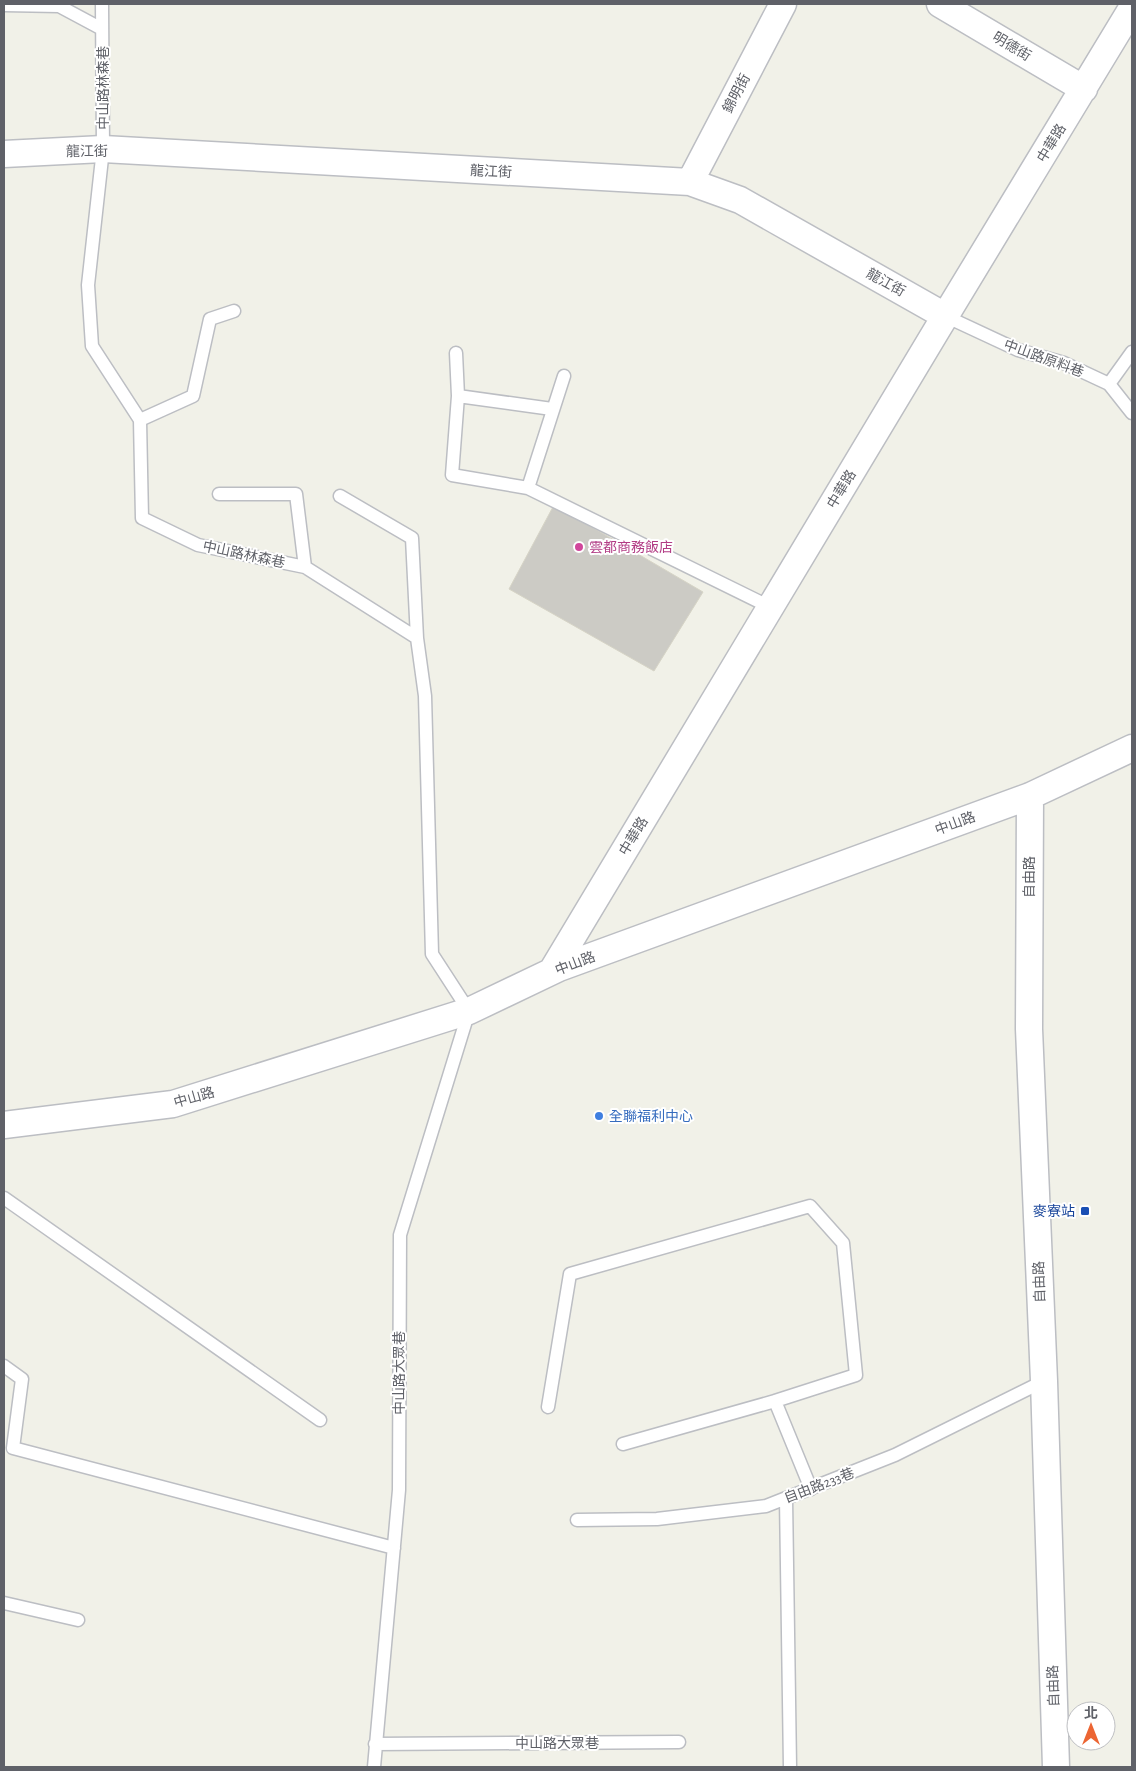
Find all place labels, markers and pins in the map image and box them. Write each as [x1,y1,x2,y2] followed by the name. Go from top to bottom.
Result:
[589,540,673,555] place label: 雲都商務飯店
[573,541,585,553] marker: 雲都商務飯店
[609,1109,693,1124] place label: 全聯福利中心
[593,1110,605,1122] marker: 全聯福利中心
[1033,1203,1075,1219] place label: 麥寮站
[1079,1205,1091,1217] marker: 麥寮站

